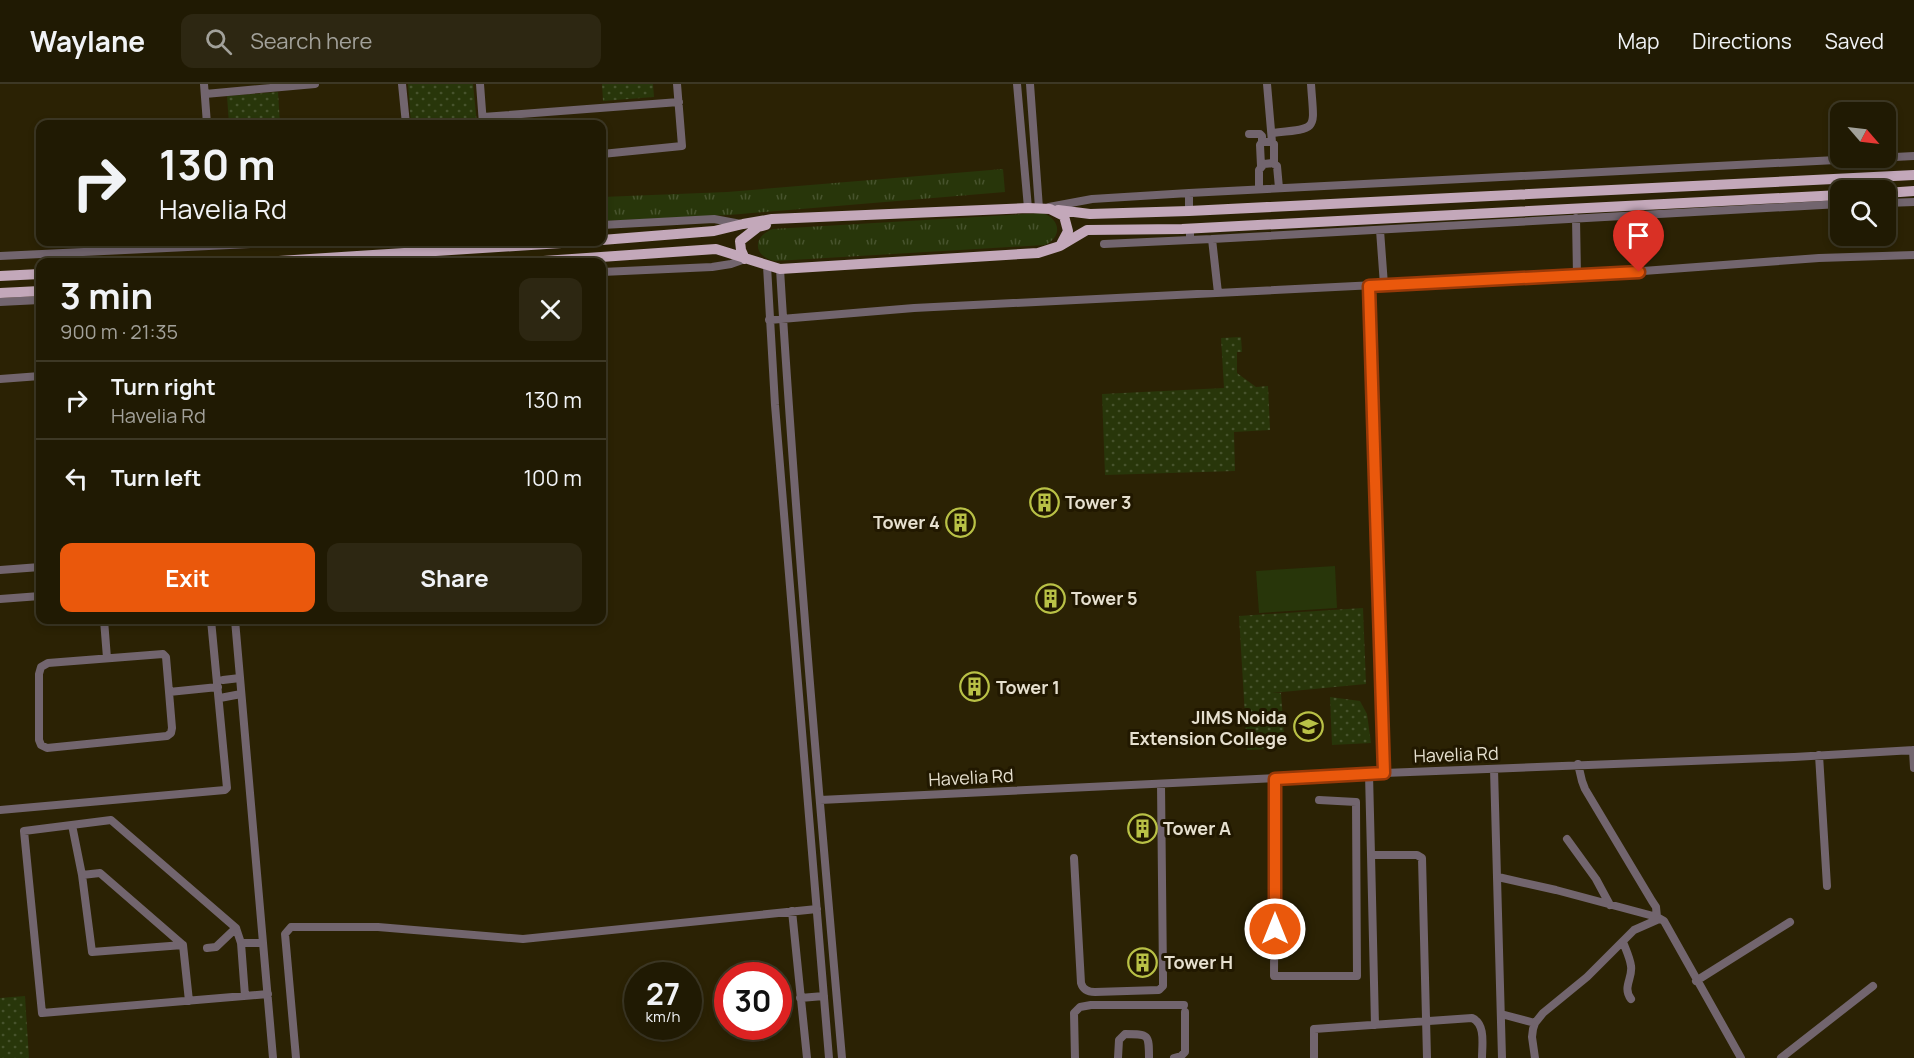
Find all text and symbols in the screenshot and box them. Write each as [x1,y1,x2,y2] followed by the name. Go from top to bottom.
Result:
[181,14,601,68] search box
[30,22,145,60] text: Waylane
[202,25,235,58] icon: search
[250,26,372,56] text: Search here
[1618,27,1659,55] text: Map
[1692,27,1792,55] text: Directions
[1825,27,1884,55] text: Saved
[1830,102,1896,168] north arrow
[1830,102,1896,246] map controls
[159,135,276,193] text: 130 m
[60,144,138,222] icon: right
[1830,180,1896,246] button: search
[159,190,287,227] text: Havelia Rd
[1613,210,1664,272] pin
[1622,219,1655,252] icon: arrive
[60,271,153,320] text: 3 min
[519,278,582,341] button: close
[60,318,178,345] text: 900 m · 21:35
[111,372,216,402] text: Turn right
[60,384,93,417] icon: right
[525,385,582,415] text: 130 m
[111,402,206,429] text: Havelia Rd
[60,462,93,495] icon: left
[111,463,201,493] text: Turn left
[524,463,582,493] text: 100 m
[1028,486,1060,518] building icon: Tower 3
[1065,490,1131,514] place label: Tower 3
[945,506,977,538] building icon: Tower 4
[873,510,940,534] place label: Tower 4
[60,543,315,612] button: Exit
[327,543,582,612] button: Share
[1034,582,1066,614] building icon: Tower 5
[1071,586,1138,610] place label: Tower 5
[959,671,991,703] building icon: Tower 1
[996,675,1060,699] place label: Tower 1
[1129,705,1287,750] place label: JIMS Noida Extension College
[1292,711,1324,743] school or university icon: JIMS Noida Extension College
[1413,741,1499,767] street label: Havelia Rd
[928,763,1014,791] street label: Havelia Rd
[1126,812,1158,844] building icon: Tower A
[1163,816,1231,840] place label: Tower A
[1243,897,1307,961] position arrow
[1127,946,1159,978] building icon: Tower H
[1164,950,1233,974] place label: Tower H
[714,962,792,1040] speed limit sign: 30
[646,973,680,1014] text: 27
[646,1006,680,1027] text: km/h

